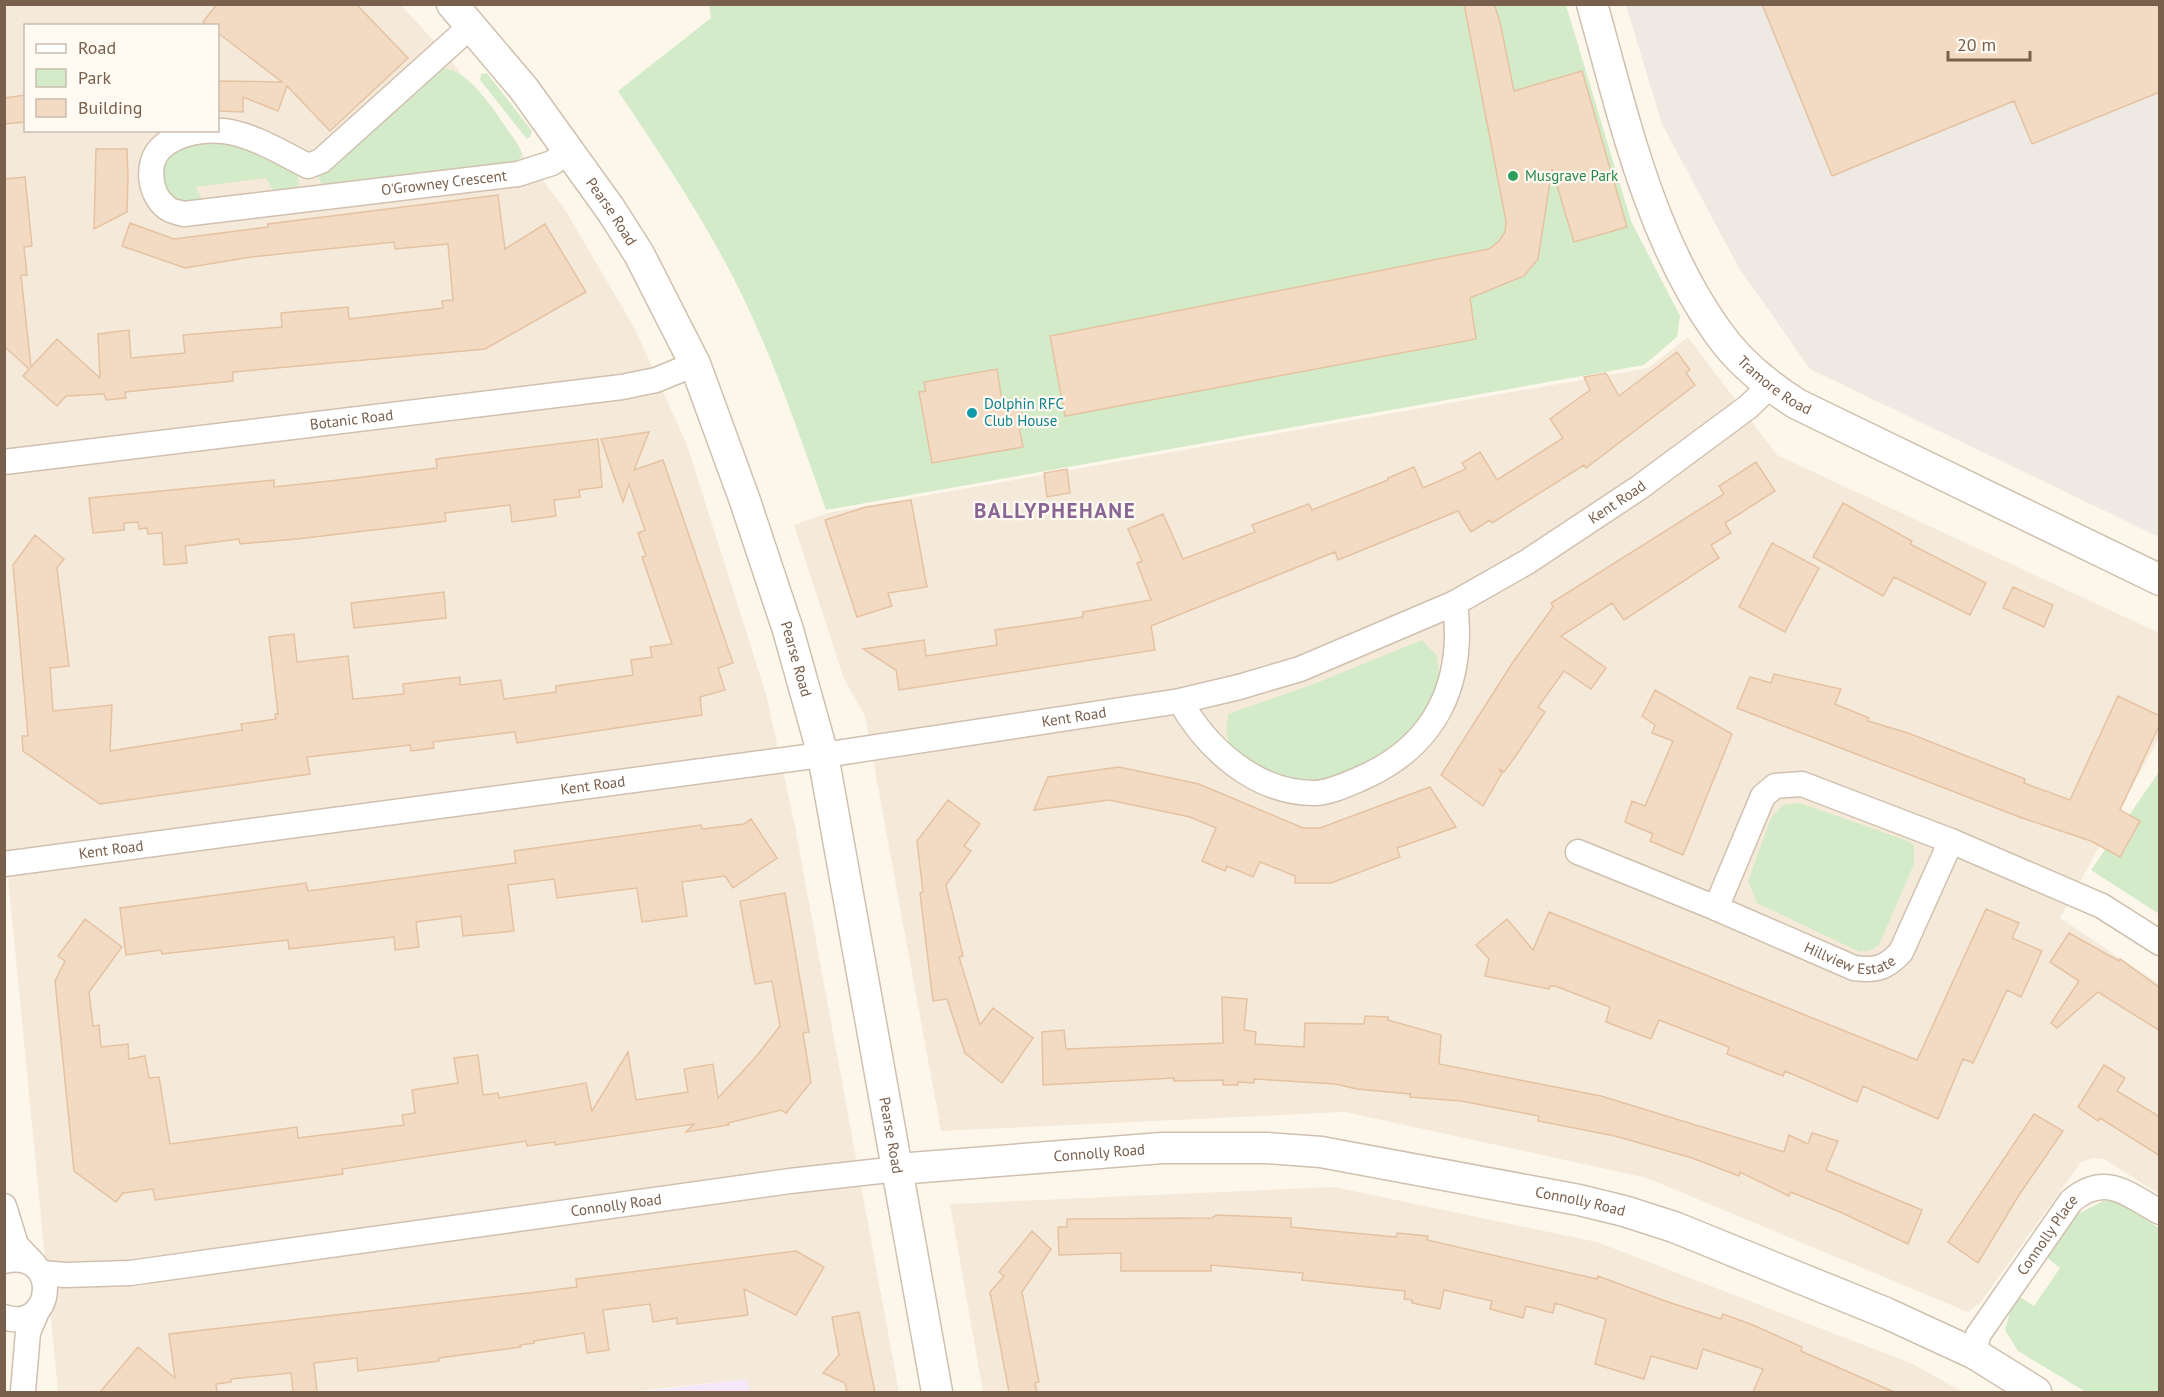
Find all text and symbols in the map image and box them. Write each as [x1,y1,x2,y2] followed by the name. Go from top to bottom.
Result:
[24,24,219,132] legend
[1948,24,2030,62] scale bar
[1957,33,1996,56] text: 20 m
[78,36,116,59] text: Road
[78,66,111,89] text: Park
[78,96,142,119] text: Building
[380,165,508,199] street label: O'Growney Crescent
[1525,166,1619,185] place label: Musgrave Park
[1506,169,1520,183] marker: Musgrave Park
[582,174,641,249] street label: Pearse Road
[1734,351,1815,419] street label: Tramore Road
[984,394,1064,430] place label: Dolphin RFC Club House
[309,405,394,434] street label: Botanic Road
[965,406,979,420] marker: Dolphin RFC Club House
[1584,476,1649,528] street label: Kent Road
[974,497,1136,524] district label: BALLYPHEHANE
[777,619,816,699] street label: Pearse Road
[1040,702,1108,731] street label: Kent Road
[559,771,626,799] street label: Kent Road
[77,836,145,863] street label: Kent Road
[1802,938,1899,978] street label: Hillview Estate
[875,1095,908,1175] street label: Pearse Road
[1053,1139,1146,1166] street label: Connolly Road
[1534,1182,1627,1220] street label: Connolly Road
[569,1189,663,1220] street label: Connolly Road
[2012,1190,2081,1279] street label: Connolly Place

